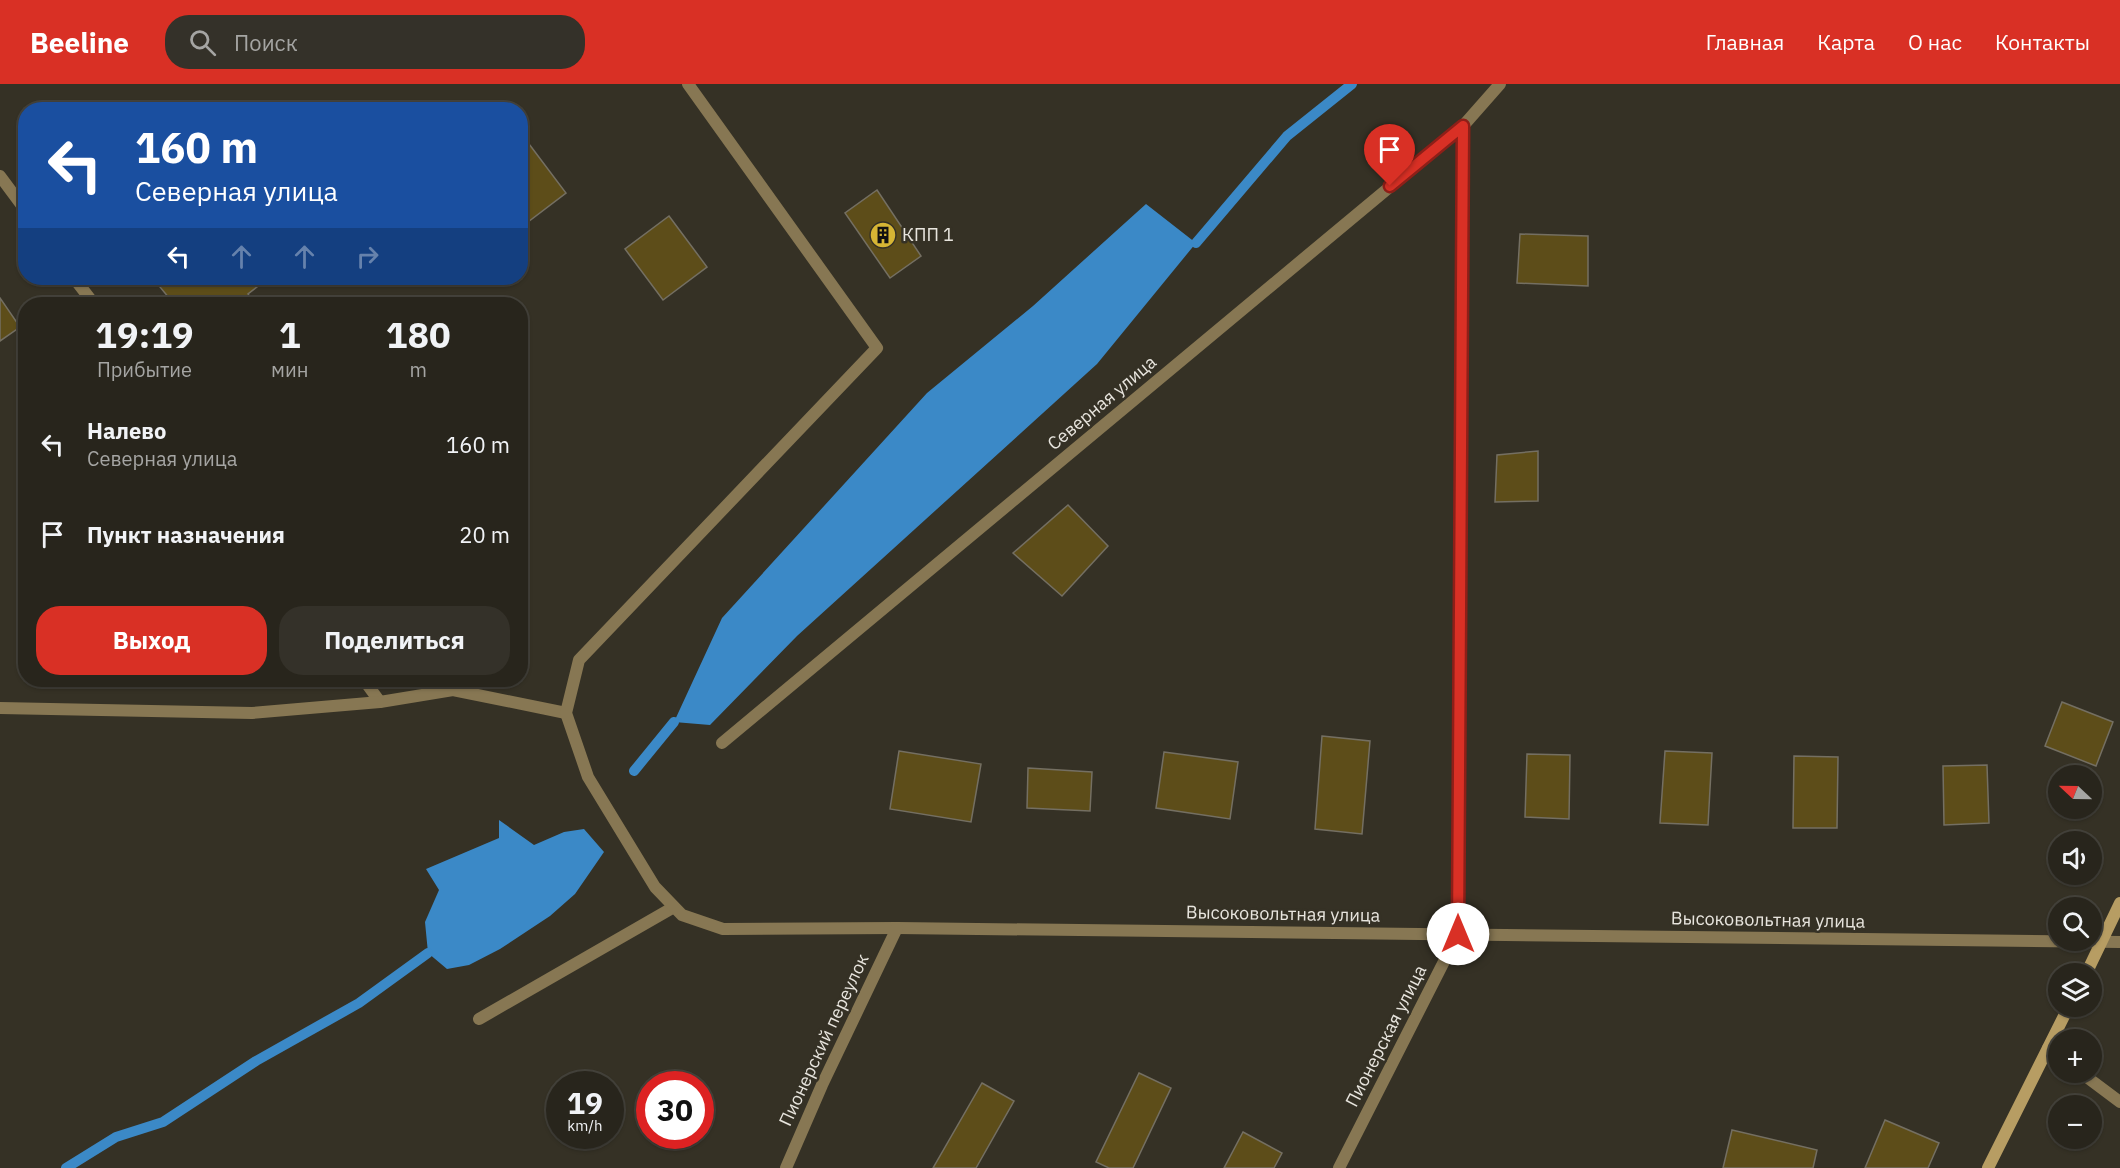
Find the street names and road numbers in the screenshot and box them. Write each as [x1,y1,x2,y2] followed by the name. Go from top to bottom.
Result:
[1042,350,1161,455] street label: Северная улица
[1186,900,1381,927] street label: Высоковольтная улица
[1671,906,1866,933] street label: Высоковольтная улица
[773,950,874,1130] street label: Пионерский переулок
[1340,961,1431,1111] street label: Пионерская улица

